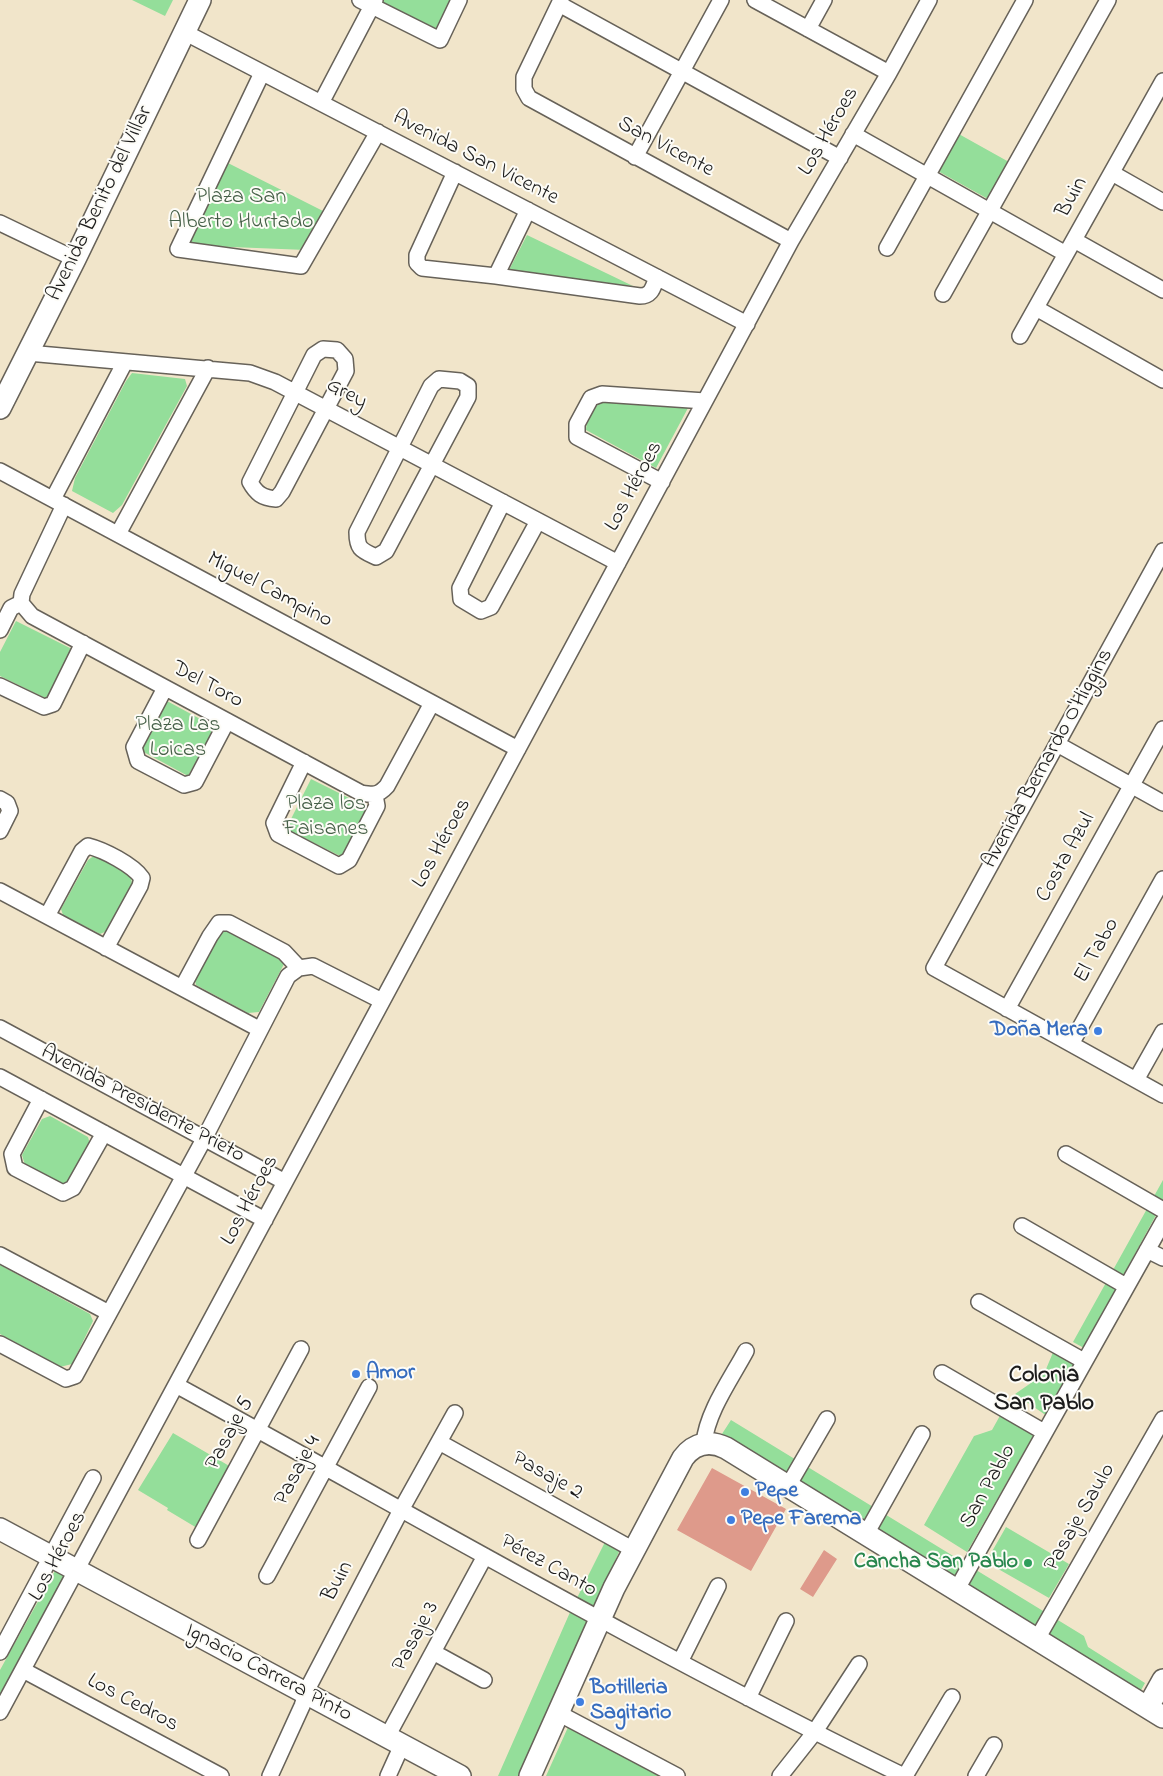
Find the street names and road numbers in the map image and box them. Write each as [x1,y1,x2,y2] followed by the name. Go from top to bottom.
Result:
[794,83,866,181] street label: Los Héroes
[42,102,160,306] street label: Avenida Benito del Villar
[388,106,562,212] street label: Avenida San Vicente
[612,112,718,184] street label: San Vicente
[1051,173,1095,223] street label: Buin
[321,373,371,417] street label: Grey
[600,437,670,537] street label: Los Héroes
[202,547,336,635] street label: Miguel Campino
[978,645,1120,873] street label: Avenida Bernardo O'Higgins
[167,656,247,716] street label: Del Toro
[408,795,478,893] street label: Los Héroes
[1032,809,1102,907] street label: Costa Azul
[1069,914,1127,988] street label: El Tabo
[36,1040,248,1170] street label: Avenida Presidente Prieto
[216,1151,286,1251] street label: Los Héroes
[201,1393,261,1475] street label: Pasaje 5
[270,1432,328,1510] street label: Pasaje 4
[955,1440,1023,1534] street label: San Pablo
[507,1447,587,1507] street label: Pasaje 2
[1040,1460,1122,1576] street label: Pasaje Saulo
[24,1507,94,1607] street label: Los Héroes
[495,1530,601,1604] street label: Pérez Canto
[317,1557,361,1607] street label: Buin
[388,1598,446,1676] street label: Pasaje 3
[180,1619,356,1729] street label: Ignacio Carrera Pinto
[82,1669,182,1739] street label: Los Cedros

